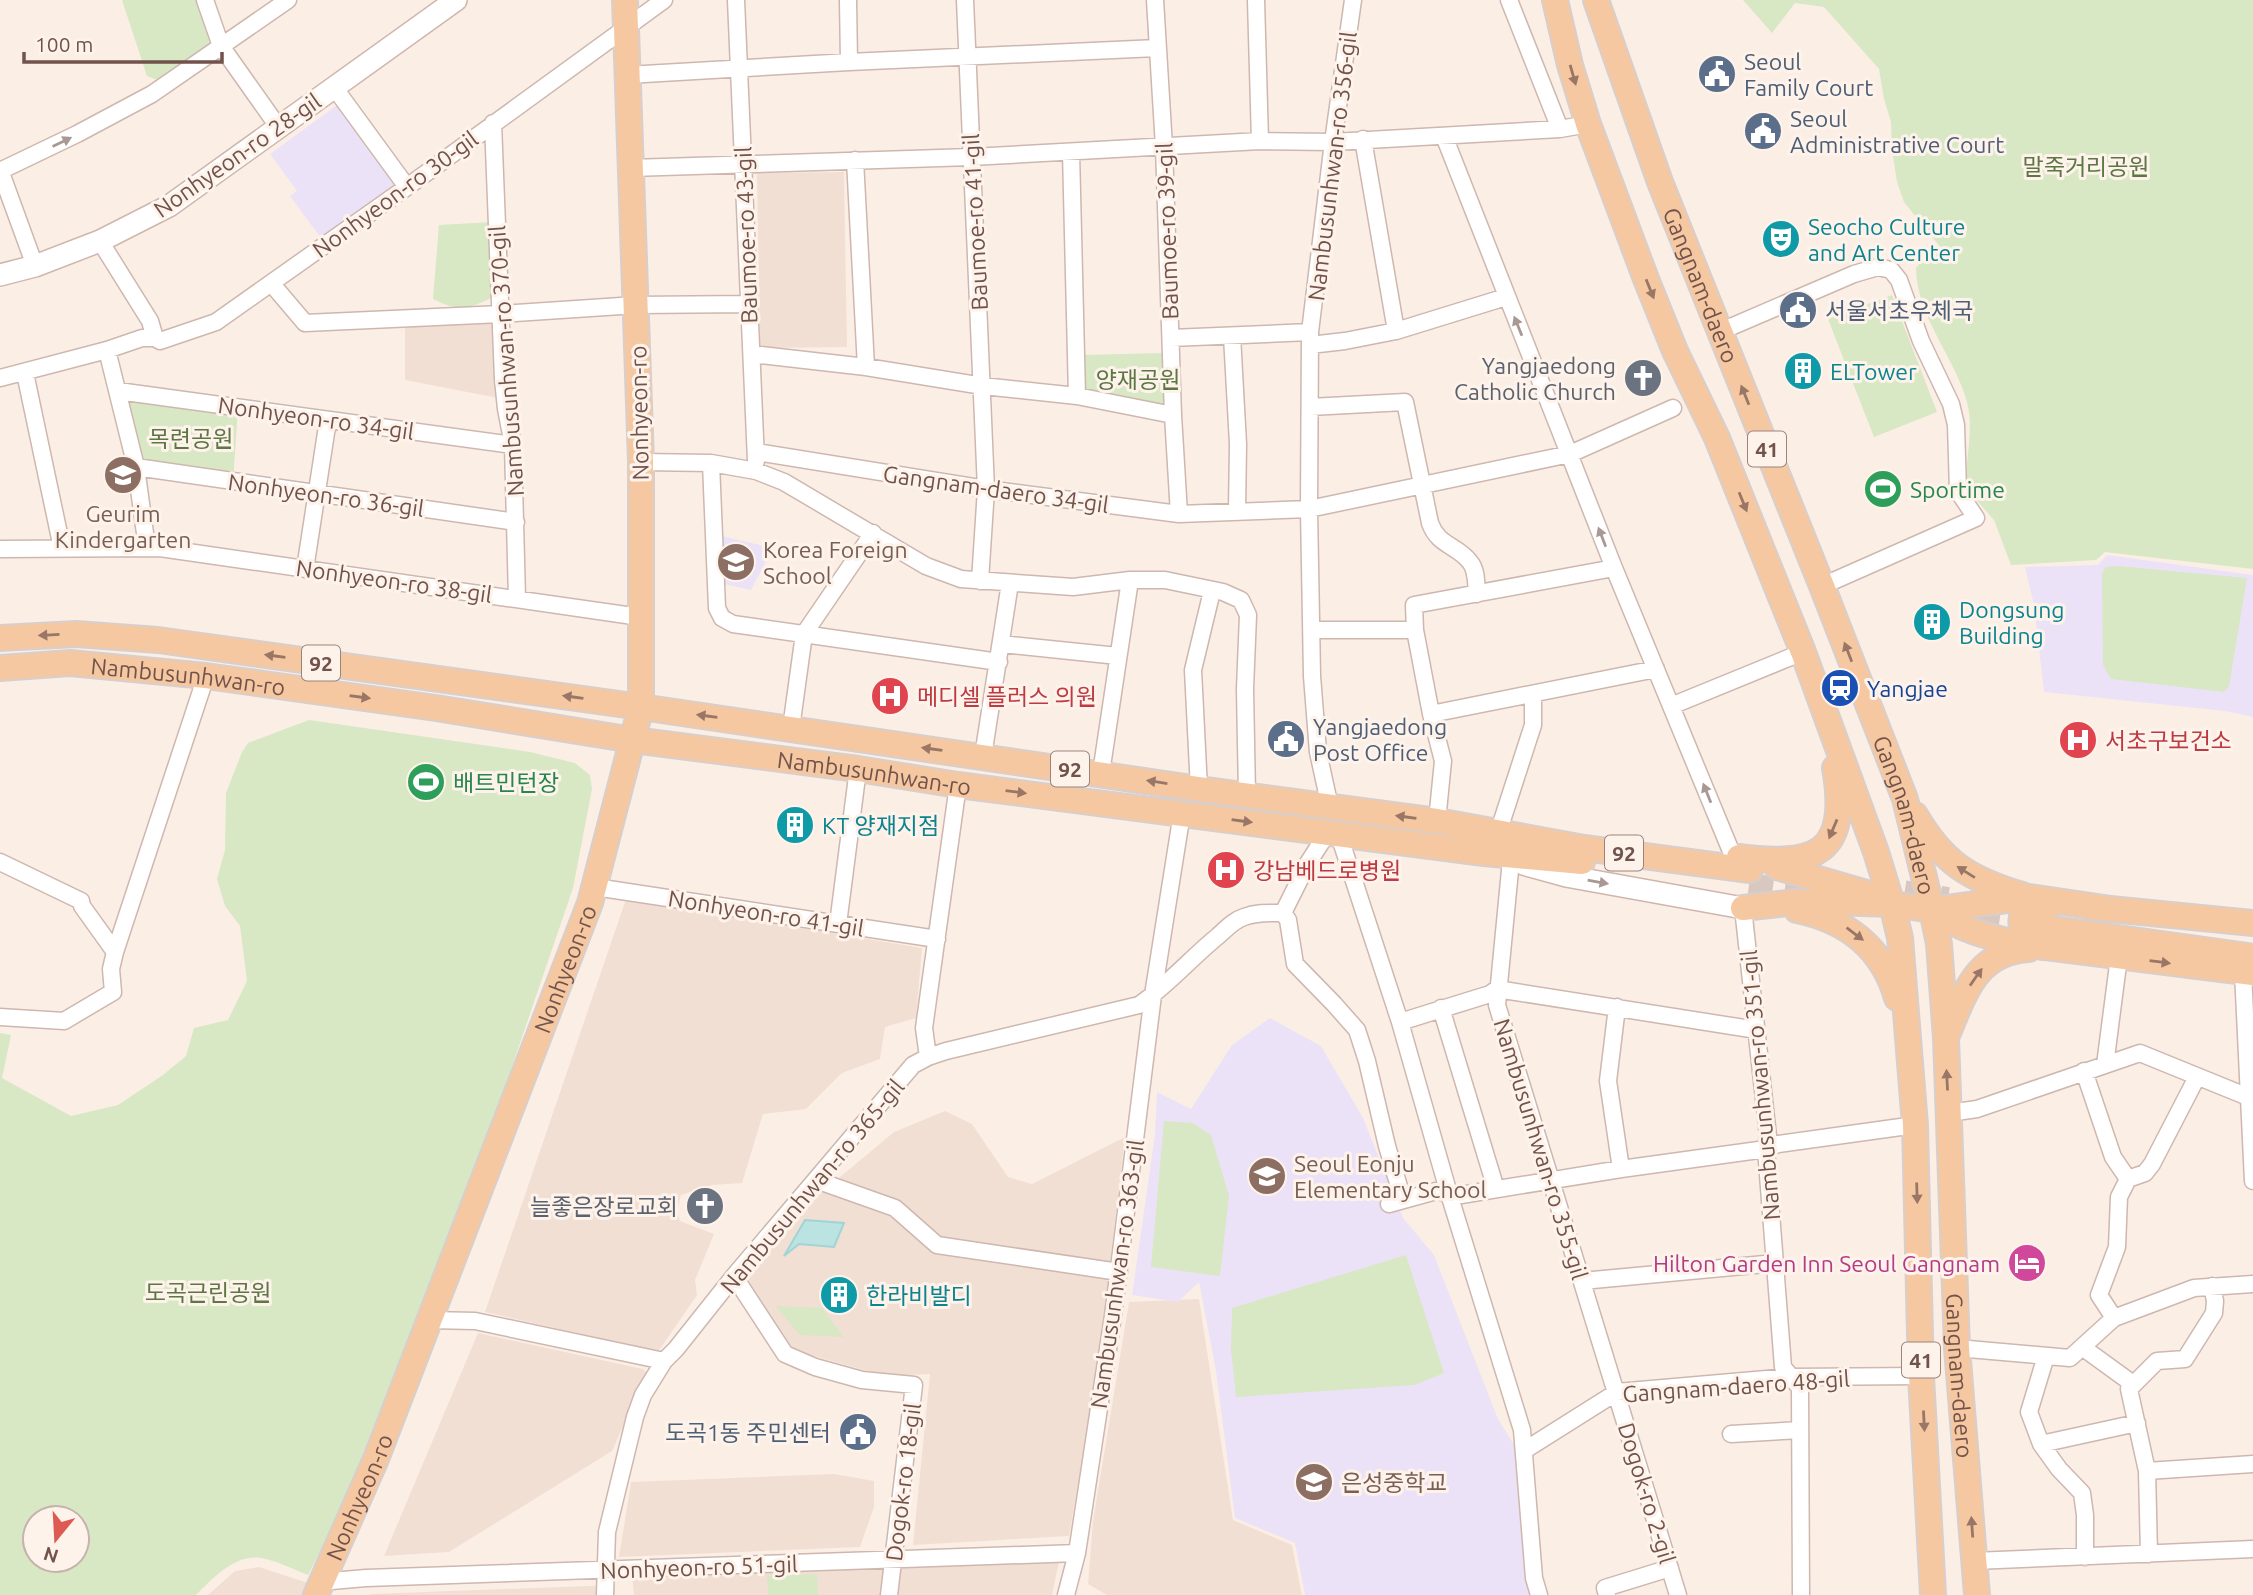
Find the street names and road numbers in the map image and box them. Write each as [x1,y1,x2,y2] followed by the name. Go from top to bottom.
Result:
[1303,30,1361,302] street label: Nambusunhwan-ro 356-gil
[149,88,325,222] street label: Nonhyeon-ro 28-gil
[308,126,482,262] street label: Nonhyeon-ro 30-gil
[958,133,992,311] street label: Baumoe-ro 41-gil
[1151,142,1183,320] street label: Baumoe-ro 39-gil
[730,146,762,324] street label: Baumoe-ro 43-gil
[1659,204,1744,366] street label: Gangnam-daero
[484,225,528,497] street label: Nambusunhwan-ro 370-gil
[625,345,653,481] street label: Nonhyeon-ro
[216,392,416,444] street label: Nonhyeon-ro 34-gil
[1748,432,1786,466] road number: 41
[881,461,1111,517] street label: Gangnam-daero 34-gil
[226,469,426,521] street label: Nonhyeon-ro 36-gil
[294,555,494,607] street label: Nonhyeon-ro 38-gil
[302,646,340,680] road number: 92
[90,653,287,699] street label: Nambusunhwan-ro
[1869,732,1940,897] street label: Gangnam-daero
[776,746,973,799] street label: Nambusunhwan-ro
[1051,752,1089,786] road number: 92
[1605,836,1643,870] road number: 92
[666,885,866,941] street label: Nonhyeon-ro 41-gil
[529,901,601,1036] street label: Nonhyeon-ro
[1736,949,1784,1221] street label: Nambusunhwan-ro 351-gil
[1489,1016,1593,1282] street label: Nambusunhwan-ro 355-gil
[715,1074,909,1298] street label: Nambusunhwan-ro 365-gil
[1086,1138,1148,1410] street label: Nambusunhwan-ro 363-gil
[1943,1293,1978,1459] street label: Gangnam-daero
[1902,1342,1940,1378] road number: 41
[1622,1366,1850,1406] street label: Gangnam-daero 48-gil
[881,1402,925,1562] street label: Dogok-ro 18-gil
[1614,1419,1680,1567] street label: Dogok-ro 2-gil
[320,1430,397,1564] street label: Nonhyeon-ro
[600,1551,798,1583] street label: Nonhyeon-ro 51-gil

